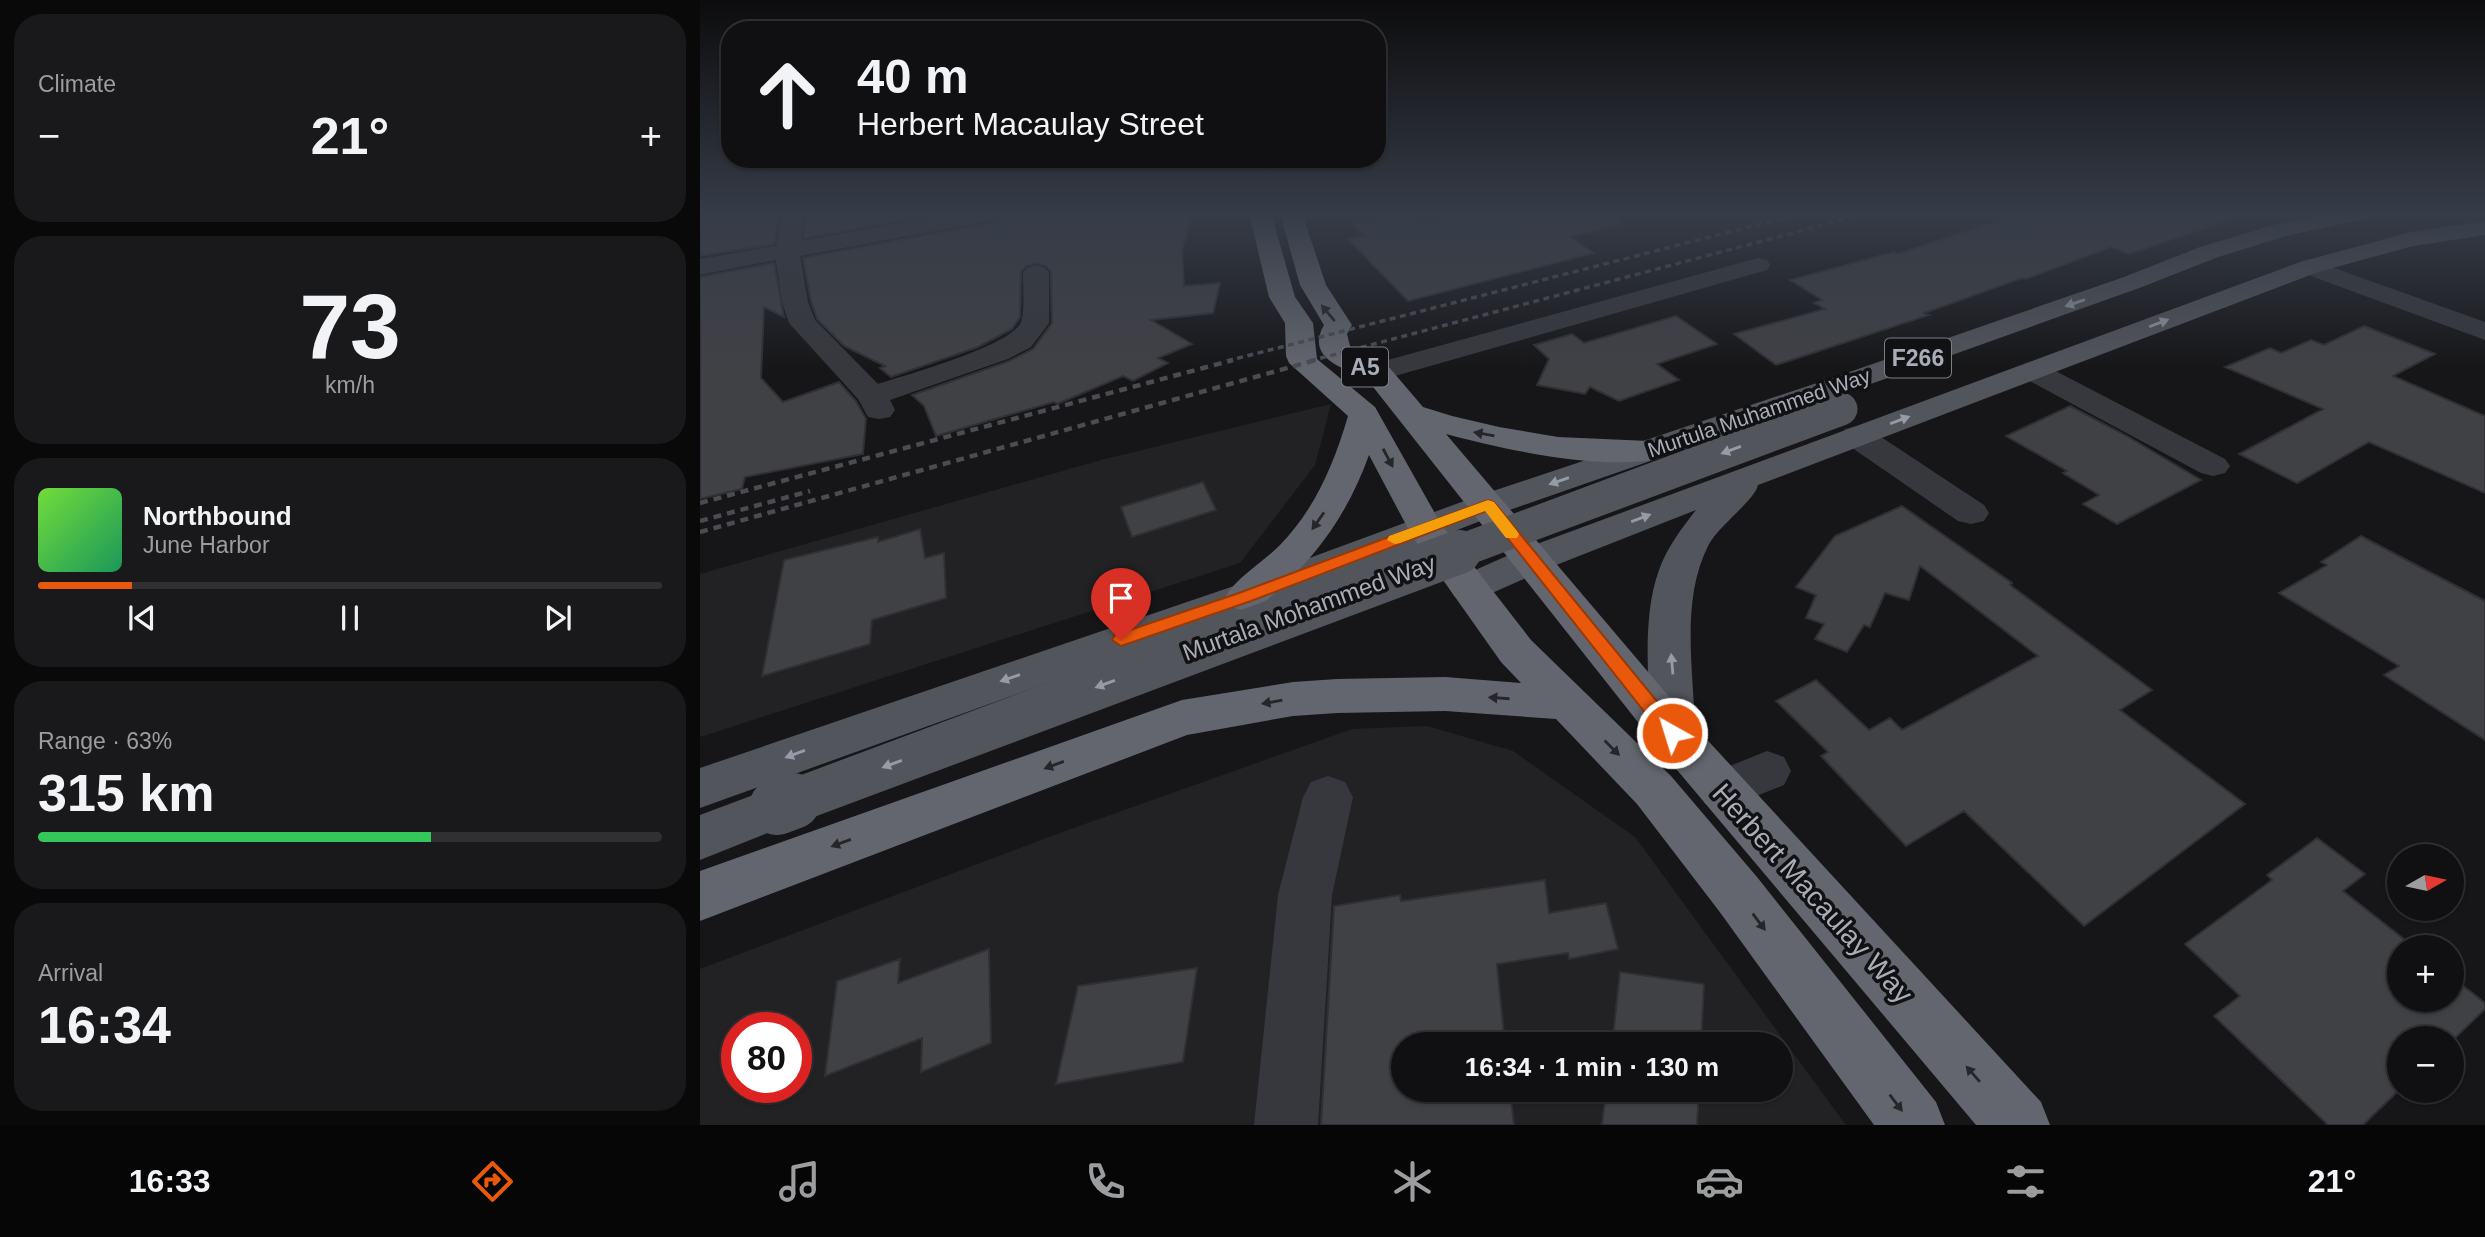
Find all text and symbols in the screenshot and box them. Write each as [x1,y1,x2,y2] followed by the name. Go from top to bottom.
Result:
[742,49,833,140] icon: ahead
[857,49,969,103] text: 40 m
[38,71,116,97] text: Climate
[857,106,1204,142] text: Herbert Macaulay Street
[311,107,389,165] text: 21°
[38,115,60,157] text: −
[640,115,662,157] text: +
[299,276,401,377] text: 73
[2064,298,2085,309] one-way arrow
[1320,304,1336,322] one-way arrow
[2148,318,2169,329] one-way arrow
[1885,338,1951,378] road number: F266
[1342,348,1388,386] road number: A5
[1645,363,1874,461] street label: Murtula Muhammed Way
[325,372,375,398] text: km/h
[1889,415,1910,426] one-way arrow
[1473,428,1495,439] one-way arrow
[1721,445,1742,456] one-way arrow
[1382,449,1394,468] one-way arrow
[1548,476,1569,487] one-way arrow
[143,501,292,531] text: Northbound
[1311,512,1325,530] one-way arrow
[1631,513,1652,524] one-way arrow
[143,532,270,558] text: June Harbor
[1179,549,1439,666] street label: Murtala Mohammed Way
[1091,568,1151,640] pin
[1102,579,1140,617] icon: arrive
[123,599,161,637] icon: previous
[331,599,369,637] icon: pause
[539,599,577,637] icon: next
[1666,653,1677,675] one-way arrow
[999,673,1020,684] one-way arrow
[1094,679,1115,690] one-way arrow
[1488,692,1510,703] one-way arrow
[1635,696,1709,770] position arrow
[1261,697,1283,708] one-way arrow
[38,728,172,754] text: Range · 63%
[1604,740,1621,757] one-way arrow
[785,749,806,760] one-way arrow
[881,758,902,769] one-way arrow
[1044,760,1065,771] one-way arrow
[38,764,214,822] text: 315 km
[1706,778,1919,1009] street label: Herbert Macaulay Way
[830,838,851,849] one-way arrow
[2387,844,2464,920] north arrow
[2387,844,2464,1103] map controls
[1752,912,1766,931] one-way arrow
[2387,935,2464,1012] button: +
[38,960,103,986] text: Arrival
[38,996,171,1054] text: 16:34
[721,1012,812,1103] speed limit sign: 80
[2387,1026,2464,1103] button: −
[1465,1052,1719,1082] text: 16:34 · 1 min · 130 m
[1966,1065,1981,1082] one-way arrow
[1889,1094,1903,1112] one-way arrow
[468,1157,517,1206] icon: directions
[775,1157,824,1206] icon: music
[1081,1157,1130,1206] icon: phone
[1388,1157,1437,1206] icon: climate
[1695,1157,1744,1206] icon: car
[2001,1157,2050,1206] icon: filters
[129,1163,211,1199] text: 16:33
[2308,1163,2356,1199] text: 21°

